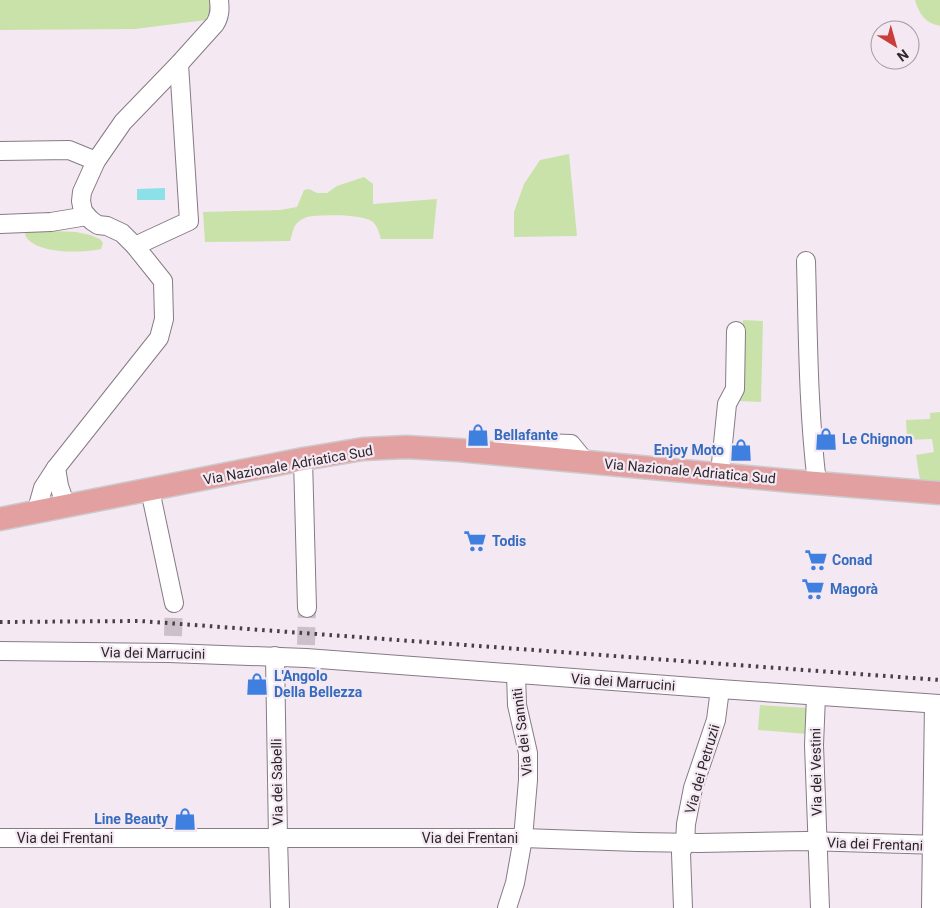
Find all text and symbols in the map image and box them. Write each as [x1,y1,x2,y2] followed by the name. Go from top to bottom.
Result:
[870,20,920,70] north arrow
[894,46,912,65] text: N
[465,422,491,448] shop icon: Bellafante
[813,426,839,452] shop icon: Le Chignon
[494,427,558,443] place label: Bellafante
[842,431,913,447] place label: Le Chignon
[728,437,754,463] shop icon: Enjoy Moto
[202,442,374,488] street label: Via Nazionale Adriatica Sud
[654,442,724,458] place label: Enjoy Moto
[604,456,776,486] street label: Via Nazionale Adriatica Sud
[462,528,488,554] supermarket icon: Todis
[492,533,526,549] place label: Todis
[803,547,829,573] supermarket icon: Conad
[832,552,872,568] place label: Conad
[800,576,826,602] supermarket icon: Magorà
[830,581,879,597] place label: Magorà
[101,644,205,662] street label: Via dei Marrucini
[274,668,363,700] place label: L'Angolo Della Bellezza
[570,670,676,694] street label: Via dei Marrucini
[244,671,270,697] shop icon: L'Angolo Della Bellezza
[509,687,535,777] street label: Via dei Sanniti
[682,722,722,816] street label: Via dei Petruzii
[807,728,825,816] street label: Via dei Vestini
[268,738,286,826] street label: Via dei Sabelli
[172,806,198,832] shop icon: Line Beauty
[94,811,169,827] place label: Line Beauty
[17,830,113,846] street label: Via dei Frentani
[422,830,518,846] street label: Via dei Frentani
[827,834,923,854] street label: Via dei Frentani

